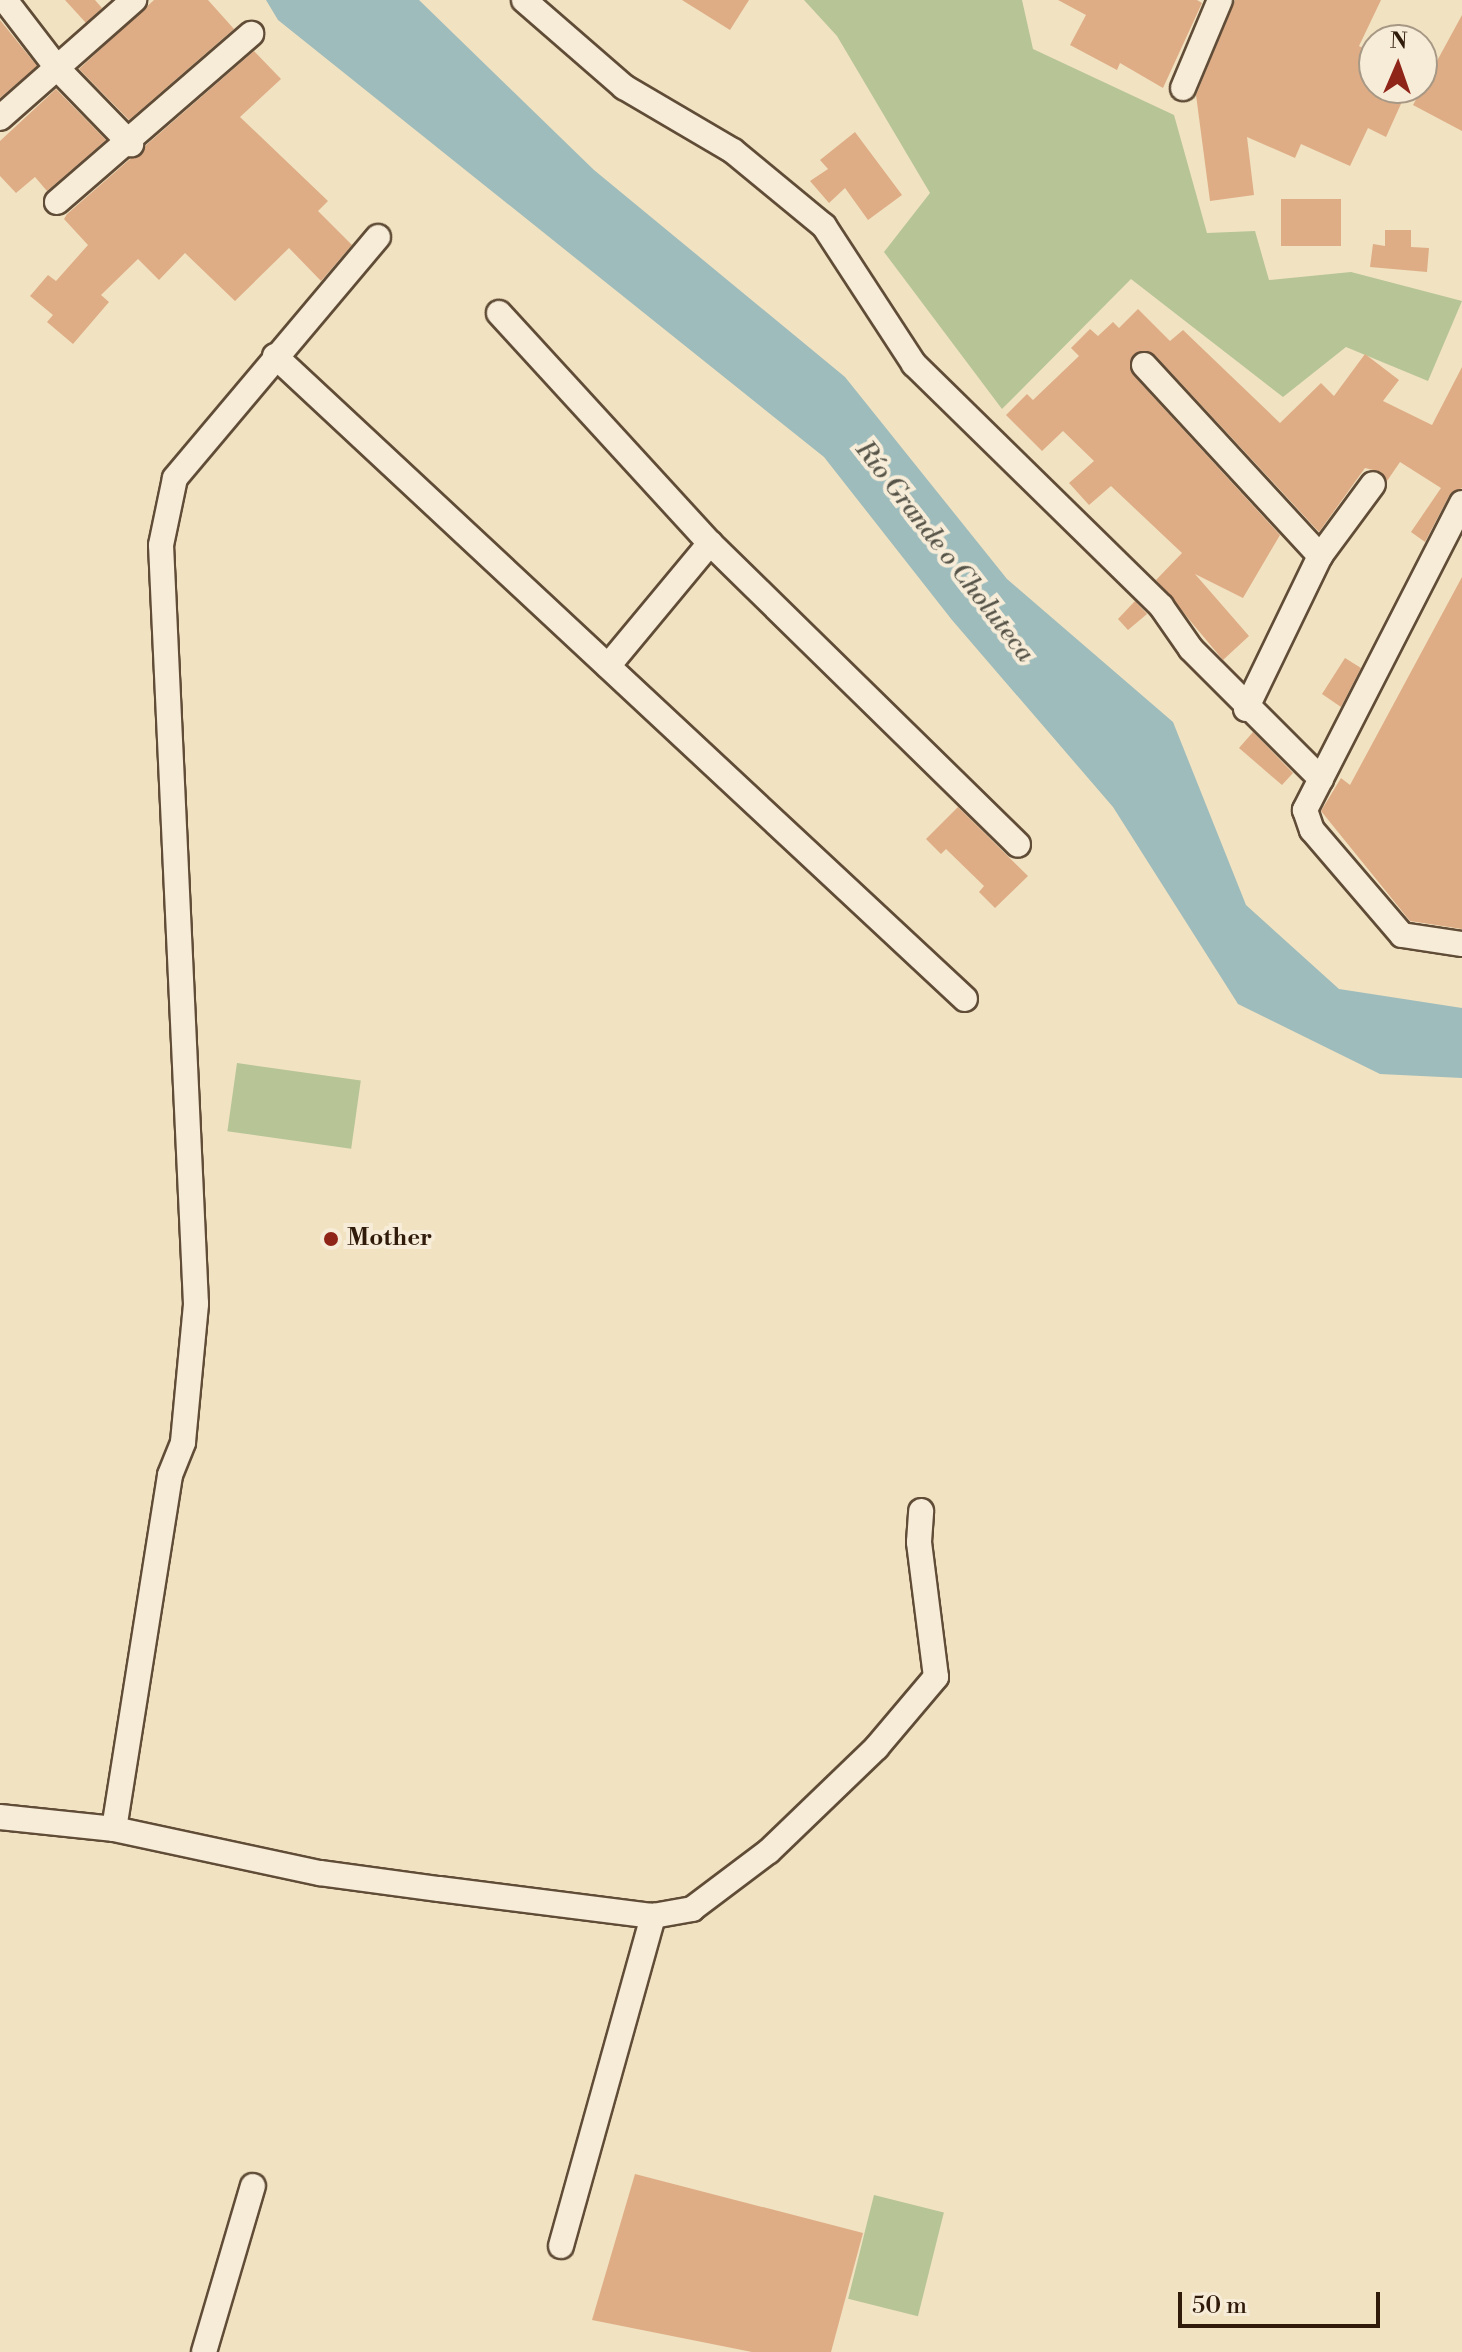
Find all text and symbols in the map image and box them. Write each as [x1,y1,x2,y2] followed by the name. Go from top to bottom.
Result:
[1358,24,1438,104] north arrow
[1390,28,1408,55] text: N
[848,435,1040,669] water label: Río Grande o Choluteca
[347,1225,432,1253] place label: Mother
[322,1230,340,1248] marker: Mother
[1182,2276,1384,2326] scale bar
[1192,2291,1247,2321] text: 50 m

